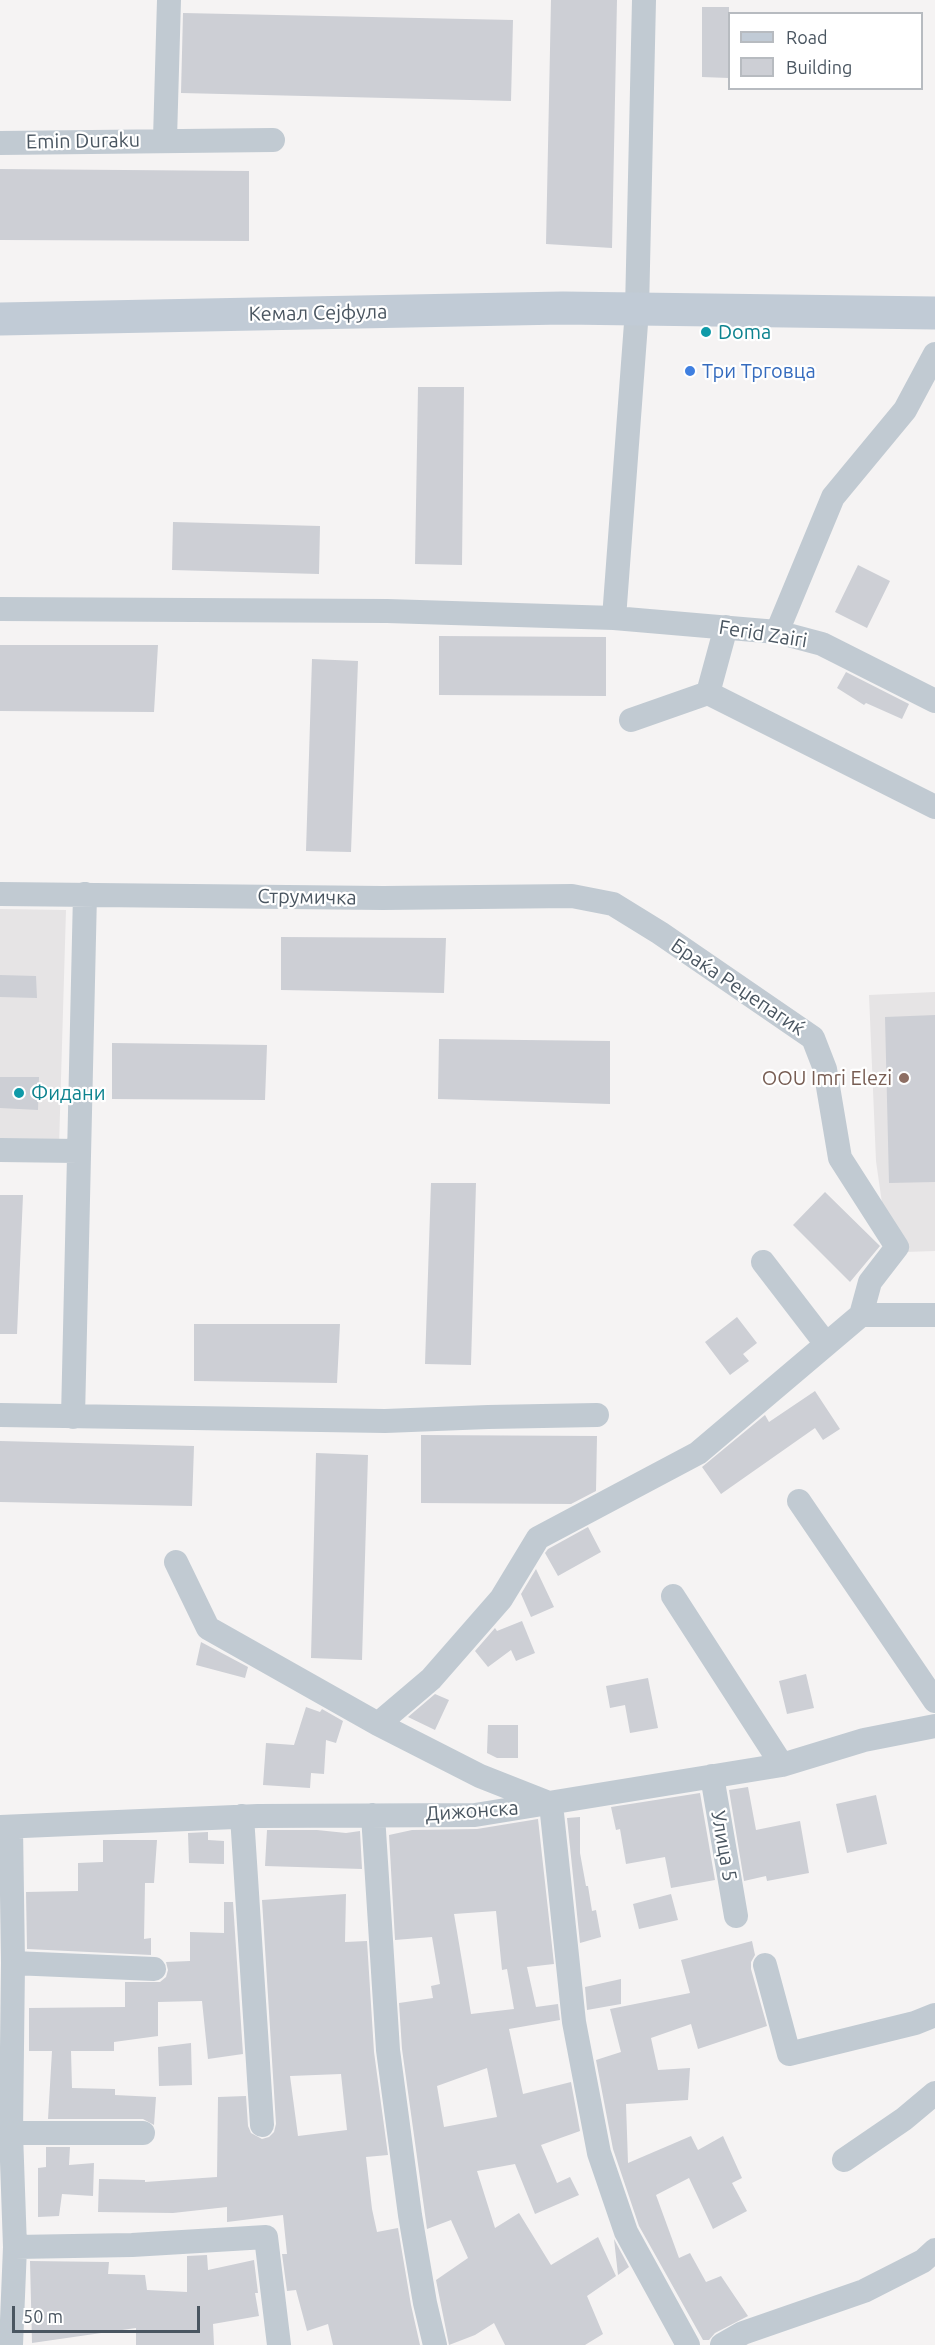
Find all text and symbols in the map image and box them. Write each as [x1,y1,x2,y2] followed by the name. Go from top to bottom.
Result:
[728,12,923,90] legend
[786,27,828,47] text: Road
[786,57,852,77] text: Building
[26,128,140,154] street label: Emin Duraku
[248,300,388,326] street label: Кемал Сејфула
[718,320,771,344] place label: Doma
[699,325,713,339] marker: Doma
[702,359,816,383] place label: Три Трговца
[683,364,697,378] marker: Три Трговца
[717,615,809,653] street label: Ferid Zairi
[257,884,357,910] street label: Струмичка
[666,933,810,1041] street label: Браќа Реџепагиќ
[762,1066,892,1090] place label: OOU Imri Elezi
[897,1071,911,1085] marker: OOU Imri Elezi
[31,1081,106,1105] place label: Фидани
[12,1086,26,1100] marker: Фидани
[425,1796,519,1826] street label: Дижонска
[706,1809,742,1883] street label: Улица 5
[15,2294,202,2332] scale bar
[23,2306,63,2326] text: 50 m

